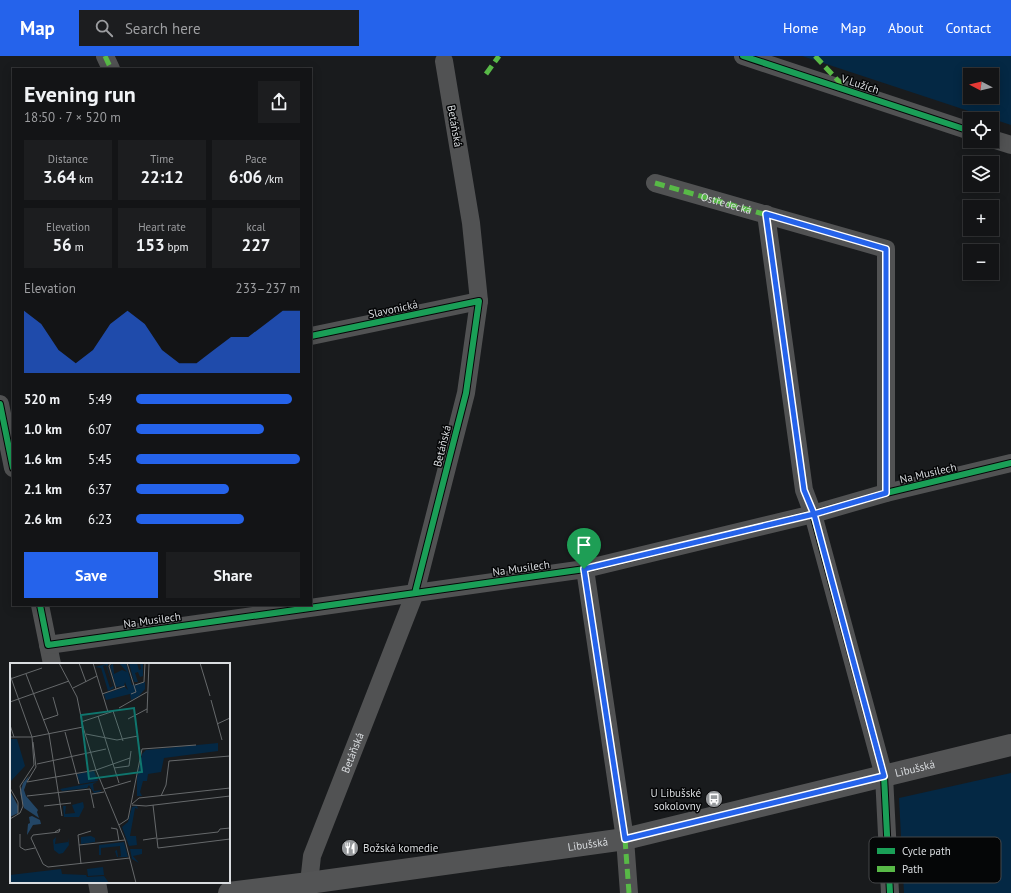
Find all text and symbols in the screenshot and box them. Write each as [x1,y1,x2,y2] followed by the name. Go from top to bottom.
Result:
[79,10,359,46] search box
[20,16,55,40] text: Map
[93,17,115,39] icon: search
[125,19,201,38] text: Search here
[783,19,818,37] text: Home
[840,19,866,37] text: Map
[888,19,924,37] text: About
[946,19,991,37] text: Contact
[963,68,999,104] north arrow
[963,68,999,280] map controls
[838,71,881,97] street label: V Lužích
[24,80,136,108] text: Evening run
[258,81,300,123] button: share
[444,104,466,148] street label: Betáňská
[24,109,121,126] text: 18:50 · 7 × 520 m
[963,112,999,148] button: locate
[48,152,88,166] text: Distance
[150,152,174,166] text: Time
[245,152,267,166] text: Pace
[963,156,999,192] button: layers
[43,166,76,188] text: 3.64
[140,166,184,188] text: 22:12
[229,166,262,188] text: 6:06
[76,172,93,186] text: km
[262,172,283,186] text: /km
[699,189,753,217] street label: Ostředecká
[963,200,999,236] button: +
[46,220,90,234] text: Elevation
[138,220,186,234] text: Heart rate
[247,220,265,234] text: kcal
[52,234,72,256] text: 56
[136,234,165,256] text: 153
[242,234,270,256] text: 227
[72,240,84,254] text: m
[165,240,188,254] text: bpm
[963,244,999,280] button: −
[24,280,76,297] text: Elevation
[236,280,300,297] text: 233–237 m
[367,297,419,321] street label: Slavonická
[24,391,60,408] text: 520 m
[88,391,112,408] text: 5:49
[24,421,62,438] text: 1.0 km
[88,421,112,438] text: 6:07
[430,424,454,468] street label: Betáňská
[24,451,62,468] text: 1.6 km
[88,451,112,468] text: 5:45
[898,460,958,486] street label: Na Musilech
[24,481,62,498] text: 2.1 km
[88,481,112,498] text: 6:37
[24,511,62,528] text: 2.6 km
[88,511,112,528] text: 6:23
[567,528,601,569] pin
[573,534,595,556] icon: arrive
[24,552,158,598] button: Save
[166,552,300,598] button: Share
[491,557,551,579] street label: Na Musilech
[122,609,182,631] street label: Na Musilech
[10,663,230,883] inset map
[338,730,367,775] street label: Betáňská
[893,757,936,780] street label: Libušská
[650,786,702,813] place label: U Libušské sokolovny
[704,789,724,809] bus stop icon: U Libušské sokolovny
[567,834,609,854] street label: Libušská
[869,837,1001,883] legend
[340,838,360,858] restaurant icon: Božská komedie
[363,841,439,855] place label: Božská komedie
[902,844,951,858] text: Cycle path
[902,862,923,876] text: Path

